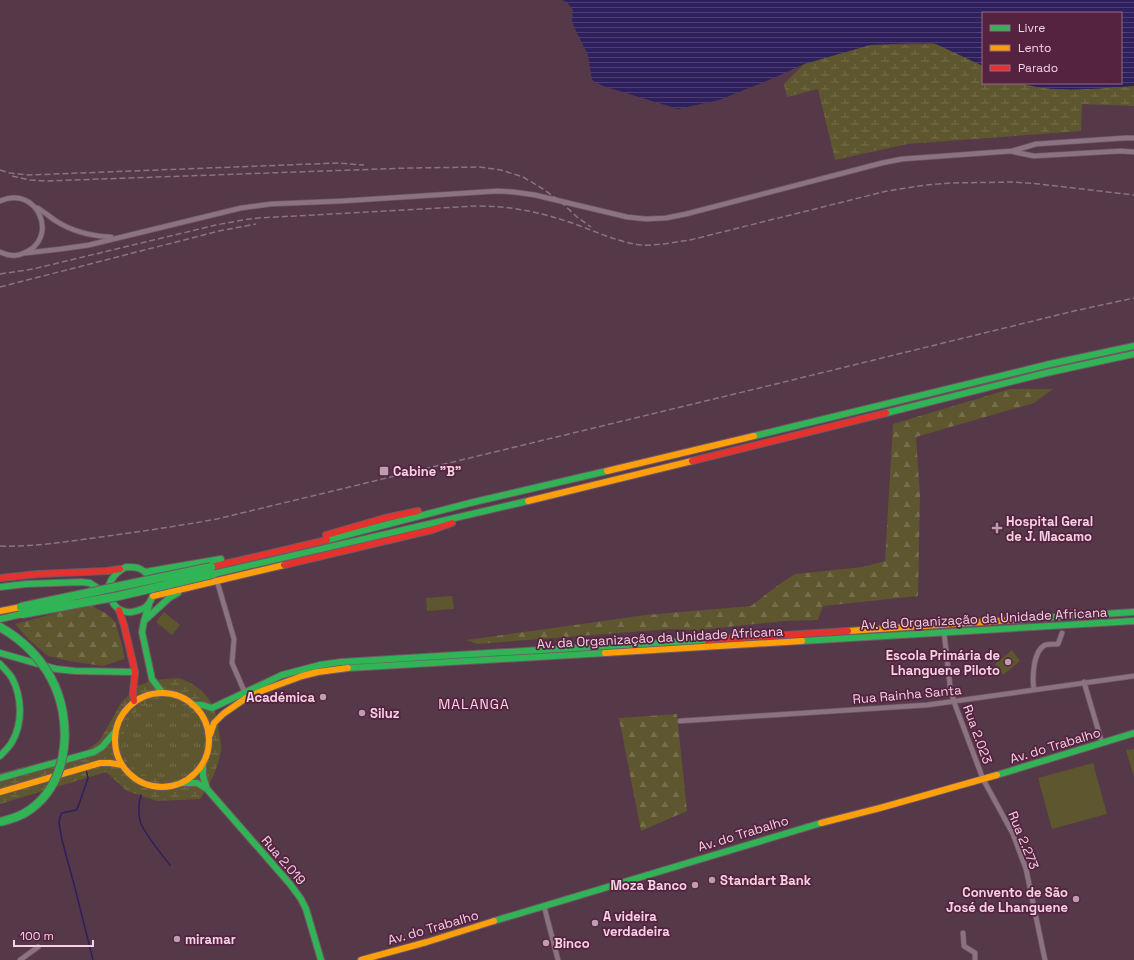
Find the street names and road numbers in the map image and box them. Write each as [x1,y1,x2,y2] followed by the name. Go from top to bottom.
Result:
[860,604,1108,633] street label: Av. da Organização da Unidade Africana
[536,623,784,652] street label: Av. da Organização da Unidade Africana
[852,681,963,708] street label: Rua Rainha Santa
[959,702,996,766] street label: Rua 2.023
[1008,724,1103,767] street label: Av. do Trabalho
[1004,809,1043,872] street label: Rua 2.273
[696,812,791,855] street label: Av. do Trabalho
[258,832,310,888] street label: Rua 2.019
[386,906,481,949] street label: Av. do Trabalho

